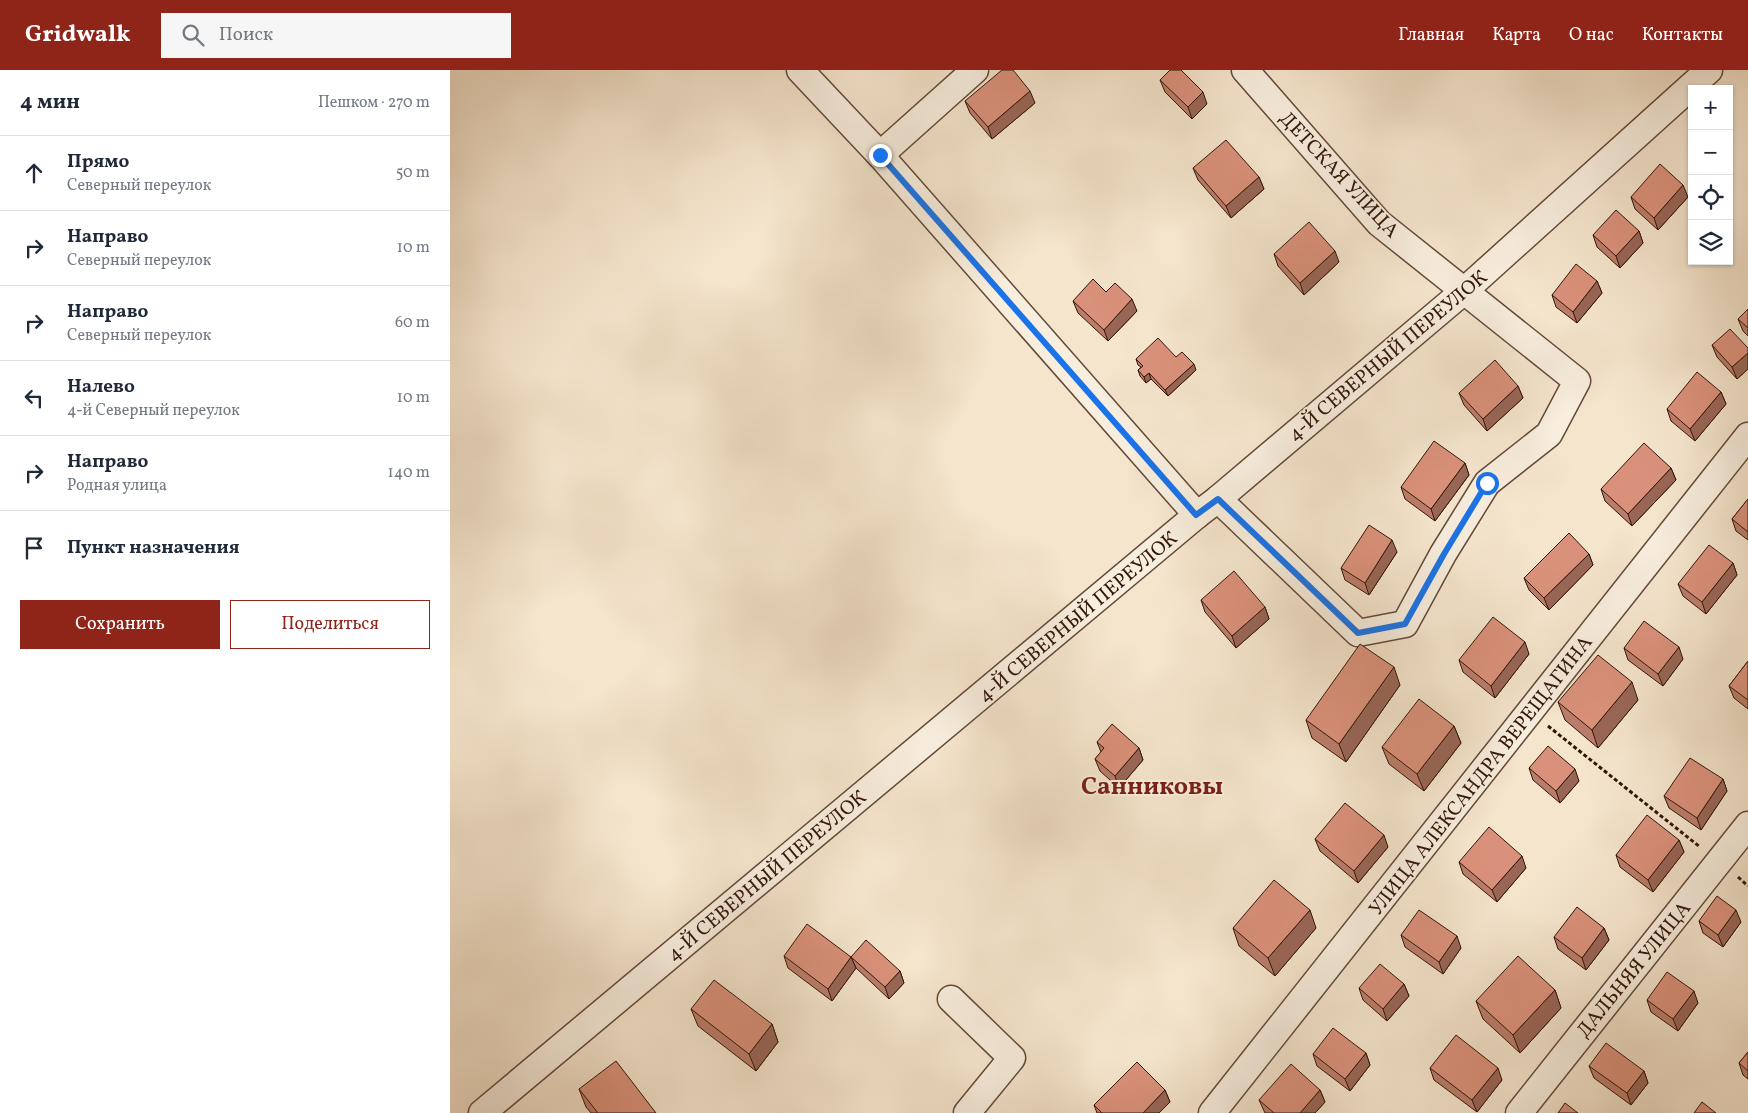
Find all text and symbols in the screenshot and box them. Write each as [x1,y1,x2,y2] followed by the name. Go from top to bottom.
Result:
[161,13,511,58] search box
[25,18,131,52] text: Gridwalk
[179,21,207,49] icon: search
[219,22,273,48] text: Поиск
[1398,23,1464,48] text: Главная
[1492,23,1541,48] text: Карта
[1569,23,1614,48] text: О нас
[1642,23,1723,48] text: Контакты
[1688,85,1733,265] map controls
[1688,85,1733,130] button: +
[20,88,80,117] text: 4 мин
[318,92,430,114] text: Пешком · 270 m
[1272,106,1405,245] street label: ДЕТСКАЯ УЛИЦА
[1688,130,1733,175] button: −
[869,144,892,167] route end
[67,149,129,175] text: Прямо
[20,159,48,187] icon: ahead
[396,162,430,184] text: 50 m
[67,175,211,197] text: Северный переулок
[1688,175,1733,220] button: locate
[1688,220,1733,265] button: layers
[67,224,149,250] text: Направо
[20,234,48,262] icon: right
[397,237,430,259] text: 10 m
[67,250,211,272] text: Северный переулок
[1282,264,1495,449] street label: 4-Й СЕВЕРНЫЙ ПЕРЕУЛОК
[67,299,149,325] text: Направо
[20,309,48,337] icon: right
[395,312,430,334] text: 60 m
[67,325,211,347] text: Северный переулок
[67,374,135,400] text: Налево
[20,384,48,412] icon: left
[397,387,430,409] text: 10 m
[67,400,240,422] text: 4-й Северный переулок
[67,449,149,475] text: Направо
[20,459,48,487] icon: right
[388,462,430,484] text: 140 m
[1476,472,1499,495] route start
[67,475,167,497] text: Родная улица
[972,525,1185,710] street label: 4-Й СЕВЕРНЫЙ ПЕРЕУЛОК
[20,534,48,562] icon: arrive
[67,535,240,561] text: Пункт назначения
[20,600,220,649] button: Сохранить
[230,600,430,649] button: Поделиться
[1363,630,1600,922] street label: УЛИЦА АЛЕКСАНДРА ВЕРЕЩАГИНА
[1081,770,1223,805] district label: Санниковы
[661,784,874,969] street label: 4-Й СЕВЕРНЫЙ ПЕРЕУЛОК
[1571,896,1698,1044] street label: ДАЛЬНЯЯ УЛИЦА

